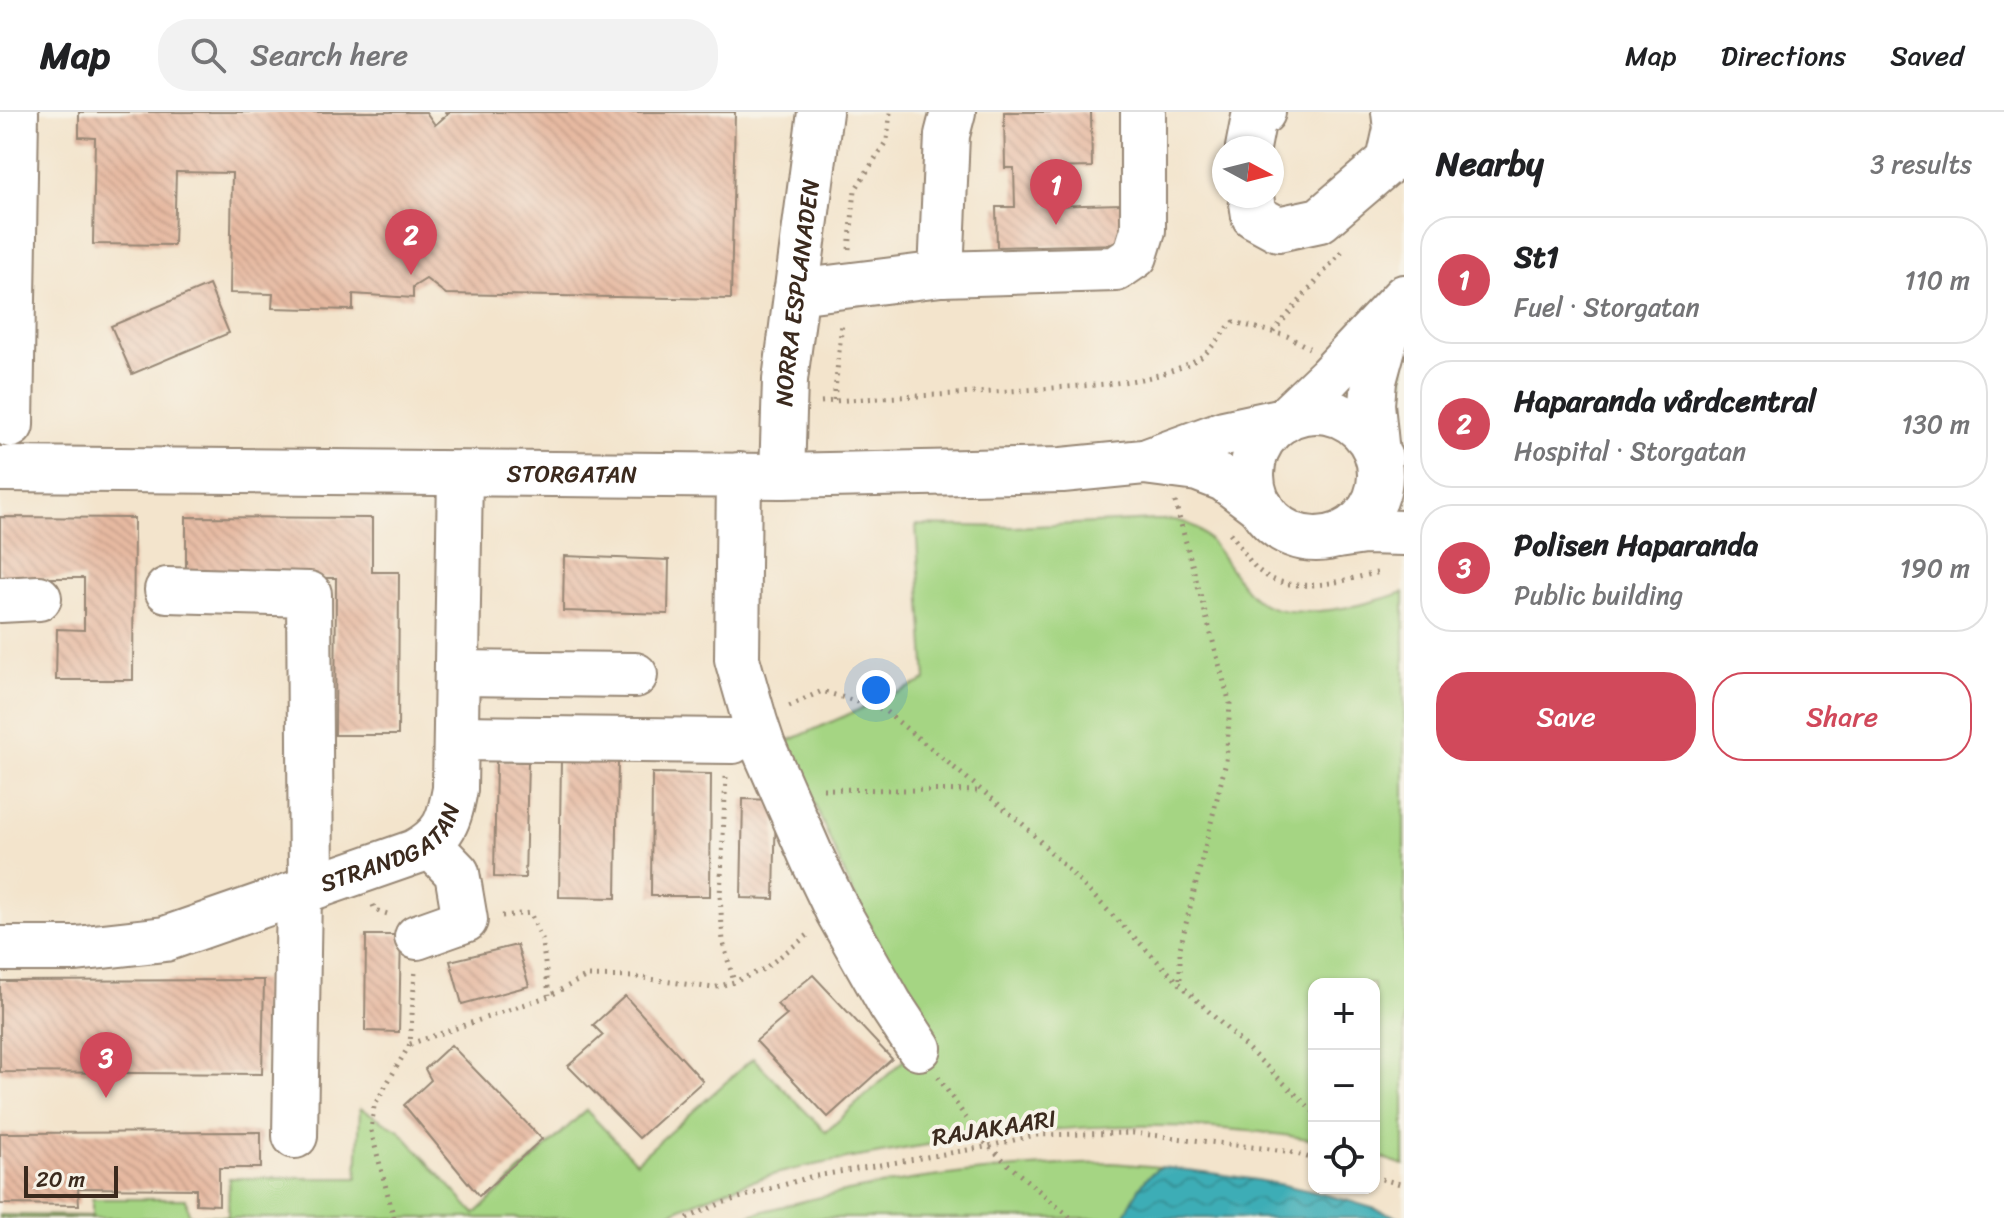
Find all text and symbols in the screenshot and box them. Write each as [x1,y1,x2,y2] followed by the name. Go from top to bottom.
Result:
[158,19,718,91] search box
[40,22,110,89] text: Map
[250,28,408,82] text: Search here
[1625,31,1677,80] text: Map
[1721,31,1846,80] text: Directions
[1890,31,1964,80] text: Saved
[186,33,230,77] icon: search
[1436,134,1544,194] text: Nearby
[1212,136,1284,208] north arrow
[1870,141,1972,187] text: 3 results
[1030,159,1082,225] pin: 1
[763,176,832,407] street label: NORRA ESPLANADEN
[385,209,437,275] pin: 2
[1514,230,1559,284] text: St1
[1458,257,1470,303] text: 1
[1905,257,1970,303] text: 110 m
[1514,284,1700,330] text: Fuel · Storgatan
[1514,374,1816,428] text: Haparanda vårdcentral
[1456,401,1472,447] text: 2
[1901,401,1970,447] text: 130 m
[1514,428,1746,474] text: Hospital · Storgatan
[506,453,638,496] street label: STORGATAN
[1514,518,1758,572] text: Polisen Haparanda
[1457,545,1471,591] text: 3
[1900,545,1970,591] text: 190 m
[1514,572,1683,618] text: Public building
[856,670,896,710] your location
[1436,672,1696,761] button: Save
[1712,672,1972,761] button: Share
[314,798,472,905] street label: STRANDGATAN
[1308,978,1380,1194] map controls
[1308,978,1380,1050] button: +
[80,1032,132,1098] pin: 3
[1308,1050,1380,1122] button: −
[929,1097,1060,1159] street label: RAJAKAARI
[1308,1122,1380,1194] button: locate
[36,1160,85,1199] text: 20 m
[24,1162,118,1198] scale bar

